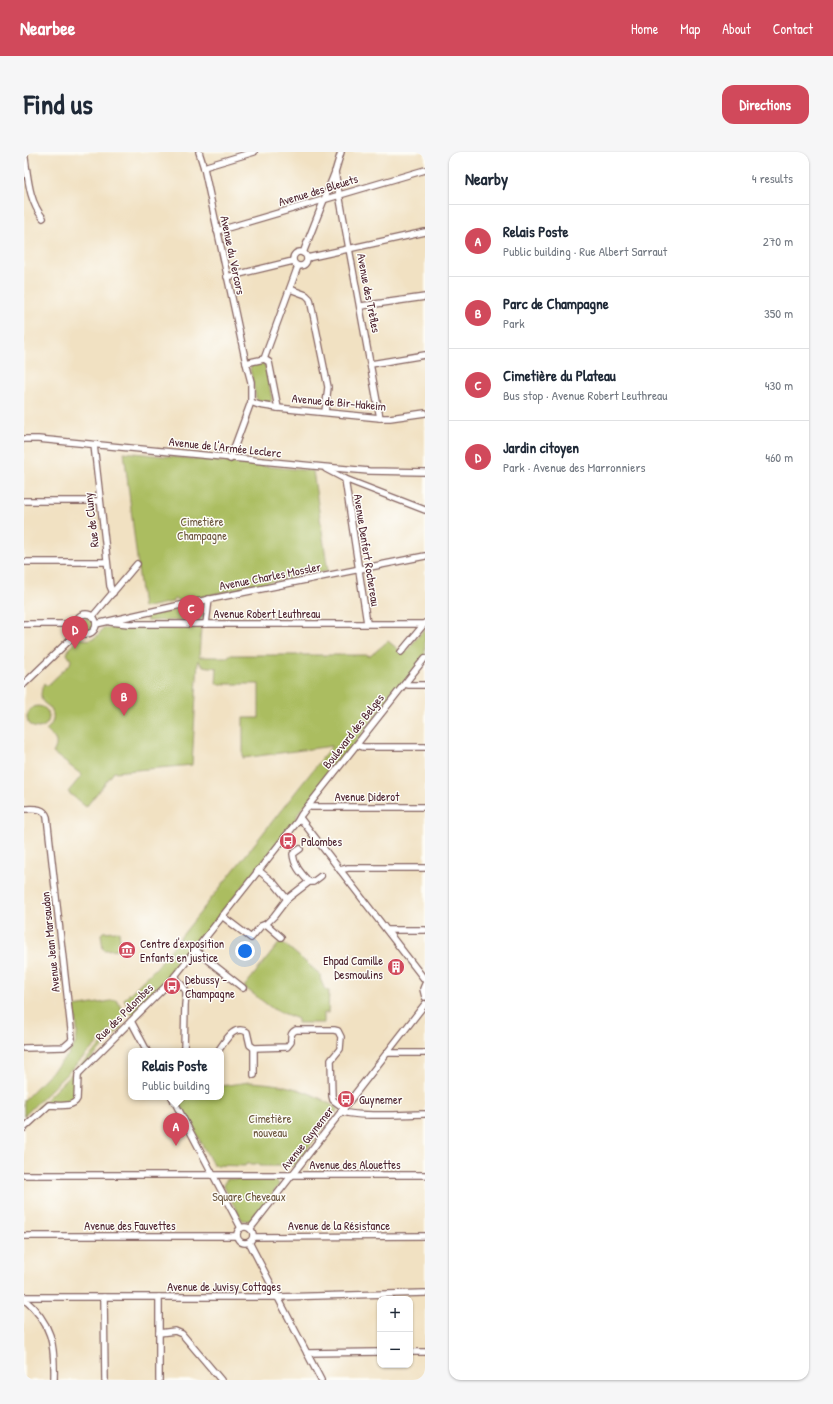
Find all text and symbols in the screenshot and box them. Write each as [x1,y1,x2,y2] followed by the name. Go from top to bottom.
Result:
[20,15,75,41] text: Nearbee
[631,19,658,38] text: Home
[680,19,700,38] text: Map
[722,19,751,38] text: About
[773,19,813,38] text: Contact
[24,85,93,123] text: Find us
[722,85,809,124] button: Directions
[465,167,508,190] text: Nearby
[752,169,793,187] text: 4 results
[276,170,360,210] street label: Avenue des Bleuets
[216,214,250,296] street label: Avenue du Vercors
[503,221,568,242] text: Relais Poste
[475,232,481,250] text: A
[763,232,793,250] text: 270 m
[503,242,667,260] text: Public building · Rue Albert Sarraut
[353,252,385,335] street label: Avenue des Trèfles
[503,293,609,314] text: Parc de Champagne
[475,304,481,322] text: B
[764,304,793,322] text: 350 m
[503,314,525,332] text: Park
[503,365,616,386] text: Cimetière du Plateau
[474,376,482,394] text: C
[765,376,793,394] text: 430 m
[503,386,667,404] text: Bus stop · Avenue Robert Leuthreau
[291,389,387,415] street label: Avenue de Bir-Hakeim
[168,433,282,461] street label: Avenue de l'Armée Leclerc
[503,437,579,458] text: Jardin citoyen
[475,448,481,466] text: D
[765,448,793,466] text: 460 m
[503,458,645,476] text: Park · Avenue des Marronniers
[79,492,103,548] street label: Rue de Cluny
[350,493,384,607] street label: Avenue Denfert Rochereau
[177,513,227,544] park label: Cimetière Champagne
[218,558,323,594] street label: Avenue Charles Mossler
[178,595,204,628] pin: C
[214,605,321,622] street label: Avenue Robert Leuthreau
[62,616,88,649] pin: D
[111,683,137,716] pin: B
[318,690,388,772] street label: Boulevard des Belges
[335,788,400,805] street label: Avenue Diderot
[278,831,298,851] bus stop icon: Palombes
[301,833,342,850] place label: Palombes
[36,891,64,993] street label: Avenue Jean Marsaudon
[140,935,224,966] place label: Centre d'exposition Enfants en justice
[117,940,137,960] museum icon: Centre d'exposition Enfants en justice
[235,941,255,961] your location
[323,952,383,983] place label: Ehpad Camille Desmoulins
[386,957,406,977] building icon: Ehpad Camille Desmoulins
[185,971,235,1002] place label: Debussy - Champagne
[162,976,182,996] bus stop icon: Debussy - Champagne
[91,979,157,1045] street label: Rue des Palombes
[128,1048,224,1100] popup
[142,1055,208,1076] text: Relais Poste
[142,1076,210,1094] text: Public building
[336,1089,356,1109] bus stop icon: Guynemer
[359,1091,403,1108] place label: Guynemer
[277,1102,338,1173] street label: Avenue Guynemer
[248,1110,292,1141] park label: Cimetière nouveau
[163,1113,189,1146] pin: A
[309,1156,401,1173] street label: Avenue des Alouettes
[212,1188,286,1205] park label: Square Cheveaux
[84,1217,176,1234] street label: Avenue des Fauvettes
[288,1217,390,1234] street label: Avenue de la Résistance
[167,1278,281,1295] street label: Avenue de Juvisy Cottages
[377,1296,413,1368] map controls
[377,1296,413,1332] button: +
[377,1332,413,1368] button: −

